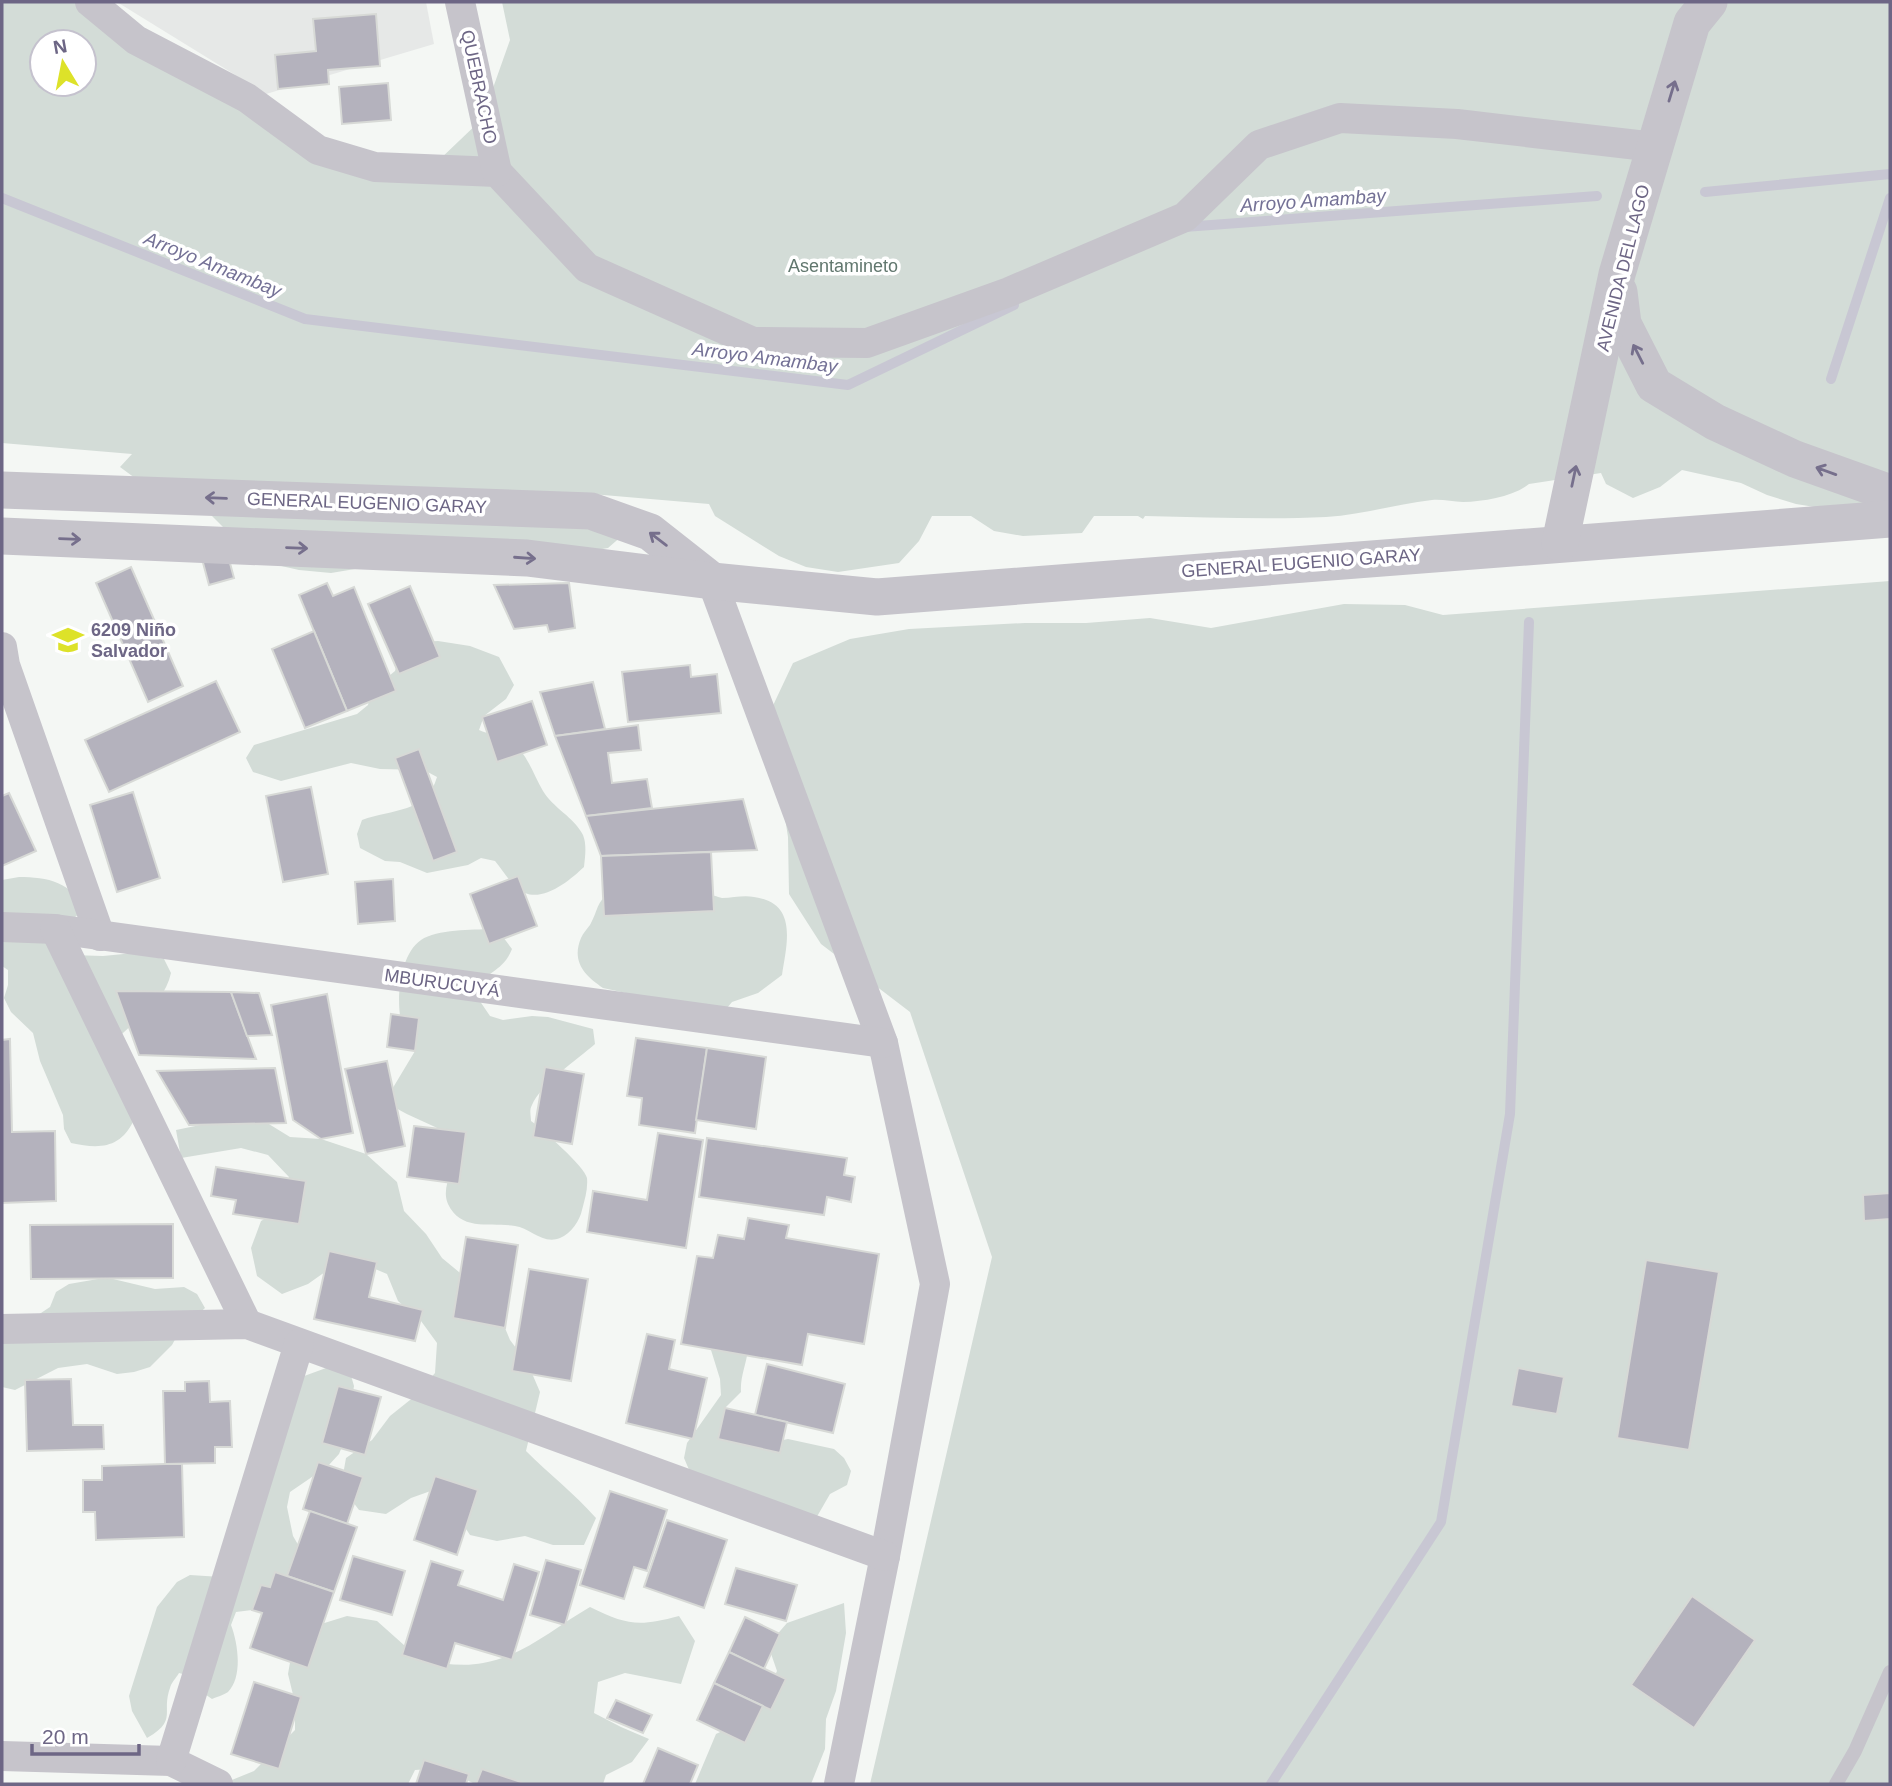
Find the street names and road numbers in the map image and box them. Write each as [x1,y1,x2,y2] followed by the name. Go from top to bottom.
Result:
[457,28,501,146] street label: QUEBRACHO
[1593,183,1653,353] street label: AVENIDA DEL LAGO
[247,489,487,517] street label: GENERAL EUGENIO GARAY
[1181,545,1421,581] street label: GENERAL EUGENIO GARAY
[383,965,501,1001] street label: MBURUCUYÁ

